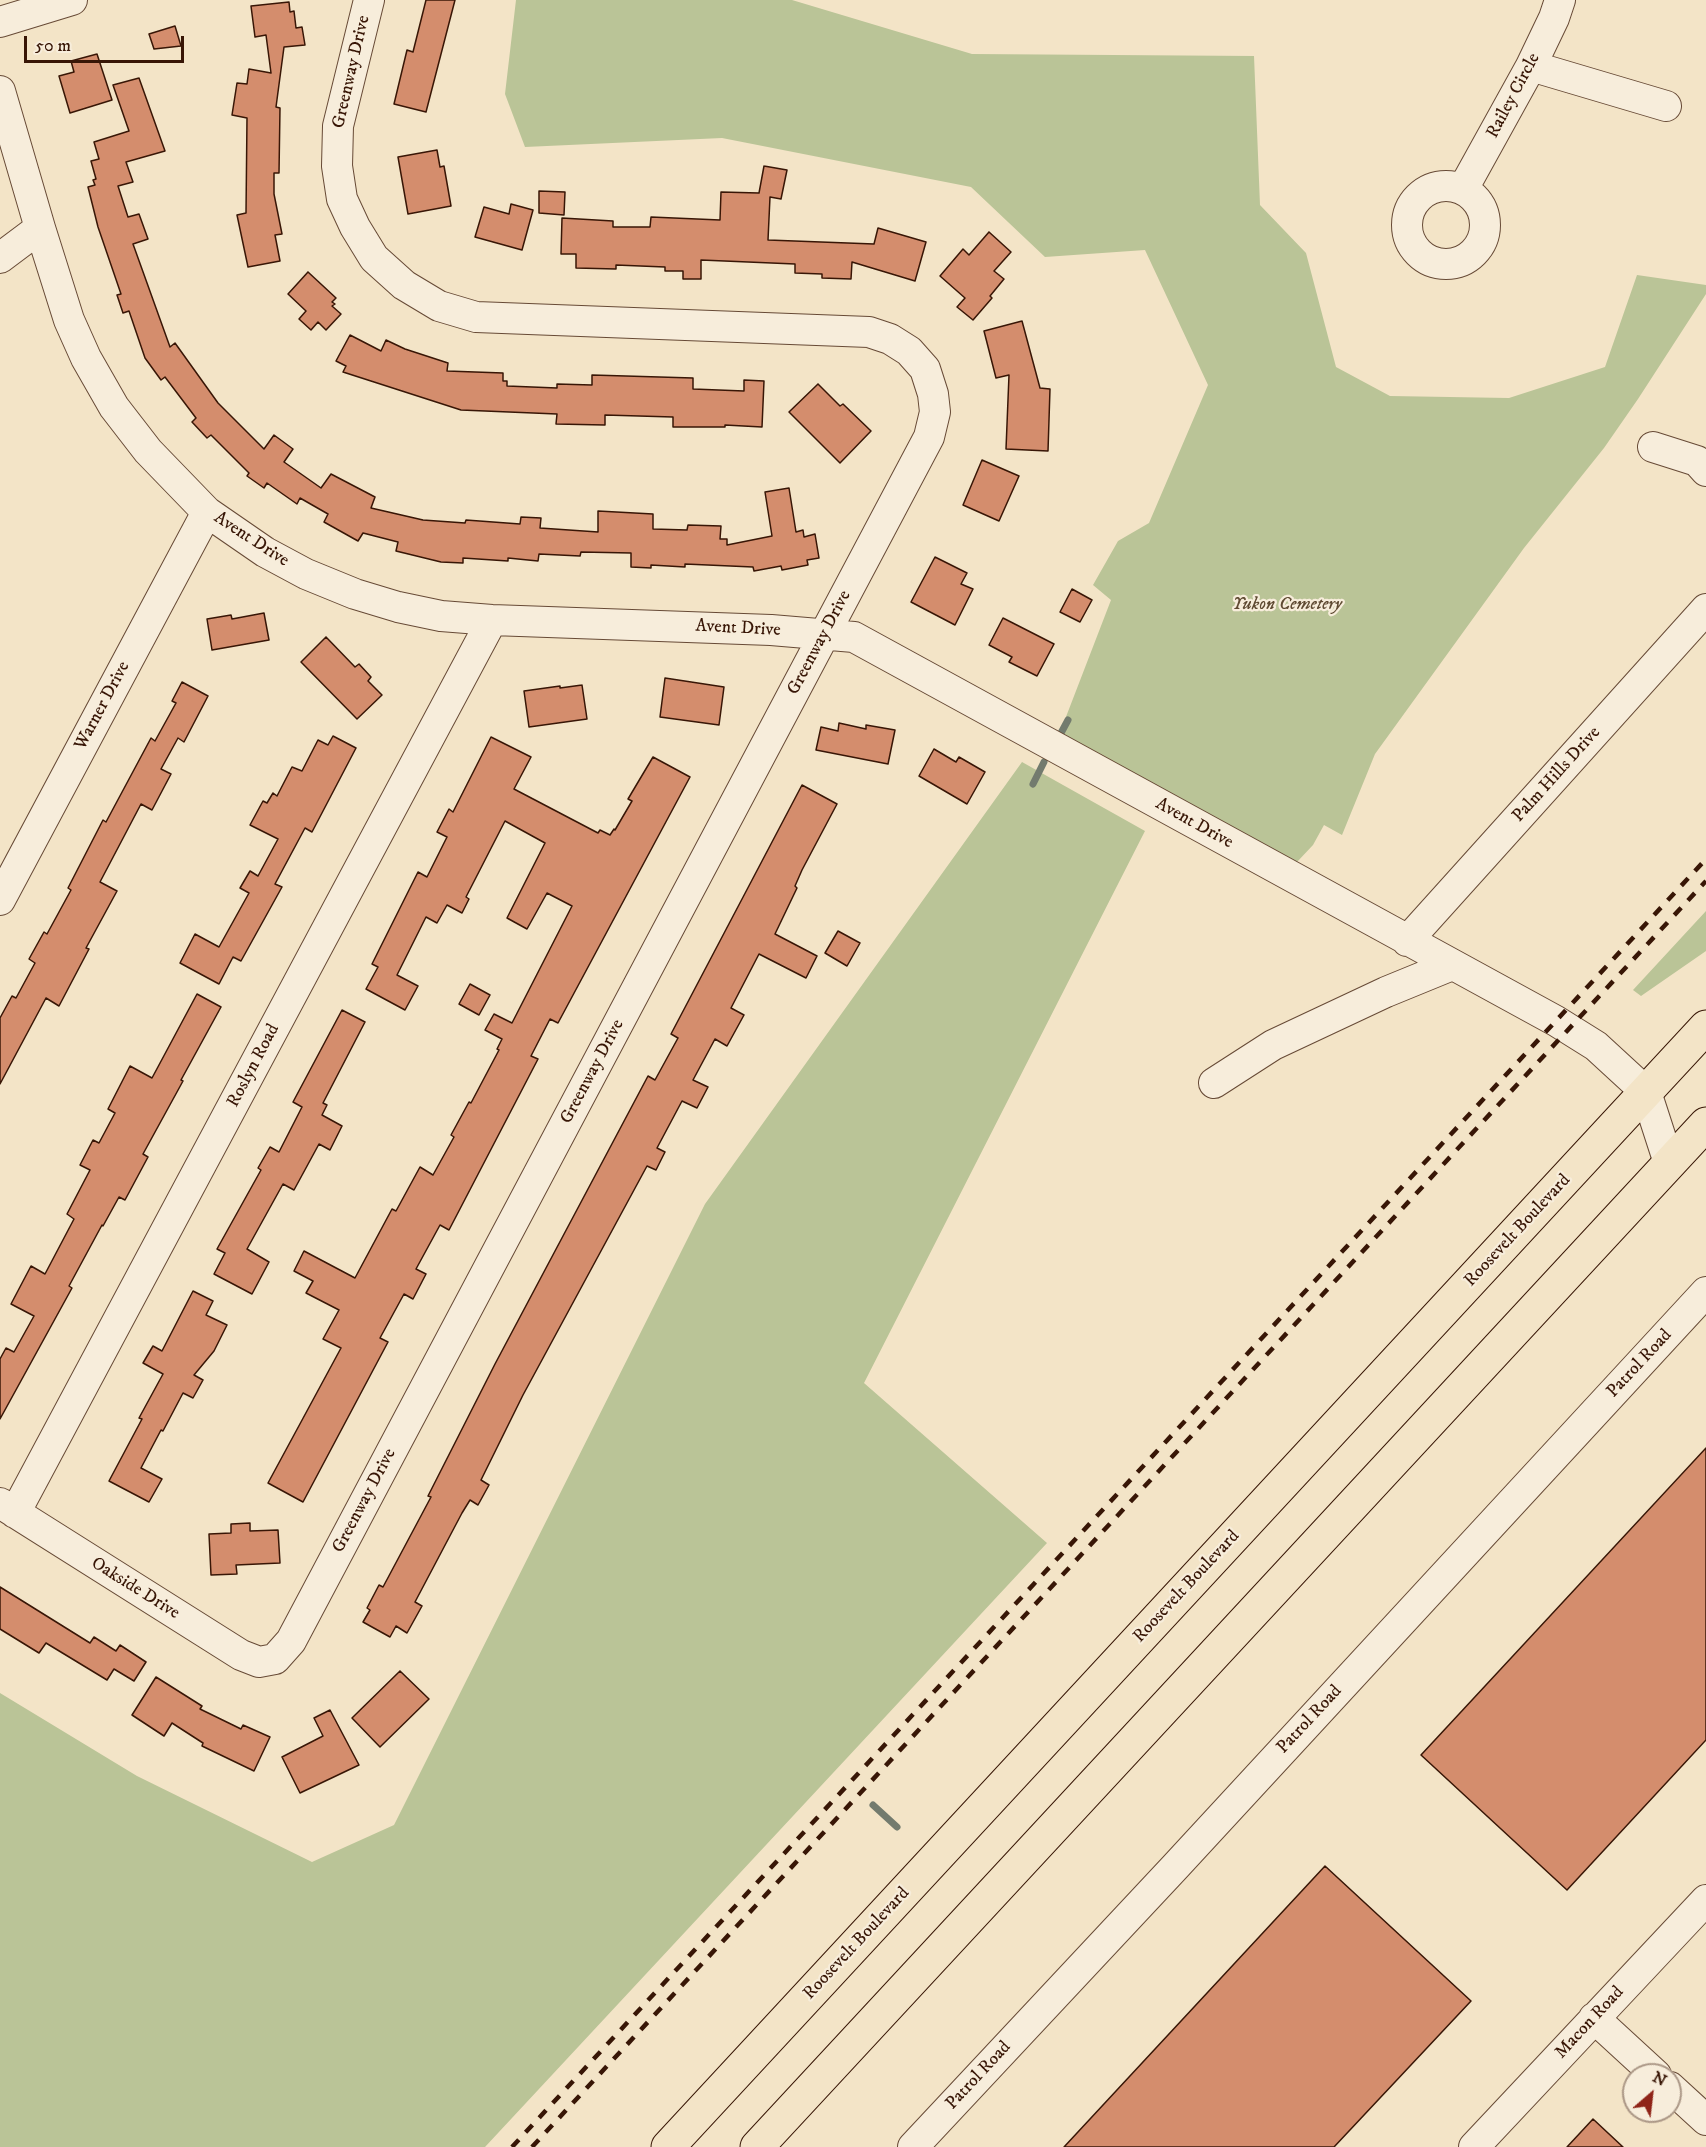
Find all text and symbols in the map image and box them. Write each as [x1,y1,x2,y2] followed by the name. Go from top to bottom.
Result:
[329,14,375,130] street label: Greenway Drive
[27,24,188,62] scale bar
[35,35,71,57] text: 50 m
[1483,50,1545,142] street label: Railey Circle
[209,508,293,572] street label: Avent Drive
[783,587,857,699] street label: Greenway Drive
[1232,594,1342,616] park label: Yukon Cemetery
[695,616,781,642] street label: Avent Drive
[71,658,135,754] street label: Warner Drive
[1508,723,1606,827] street label: Palm Hills Drive
[1151,794,1237,854] street label: Avent Drive
[556,1016,630,1128] street label: Greenway Drive
[223,1021,285,1111] street label: Roslyn Road
[1460,1170,1576,1292] street label: Roosevelt Boulevard
[1603,1325,1677,1403] street label: Patrol Road
[328,1445,402,1557] street label: Greenway Drive
[1129,1526,1245,1648] street label: Roosevelt Boulevard
[87,1553,183,1625] street label: Oakside Drive
[1273,1681,1347,1759] street label: Patrol Road
[799,1883,915,2005] street label: Roosevelt Boulevard
[1551,1982,1629,2064] street label: Macon Road
[942,2037,1016,2115] street label: Patrol Road
[1622,2063,1682,2123] north arrow
[1649,2067,1670,2091] text: N

